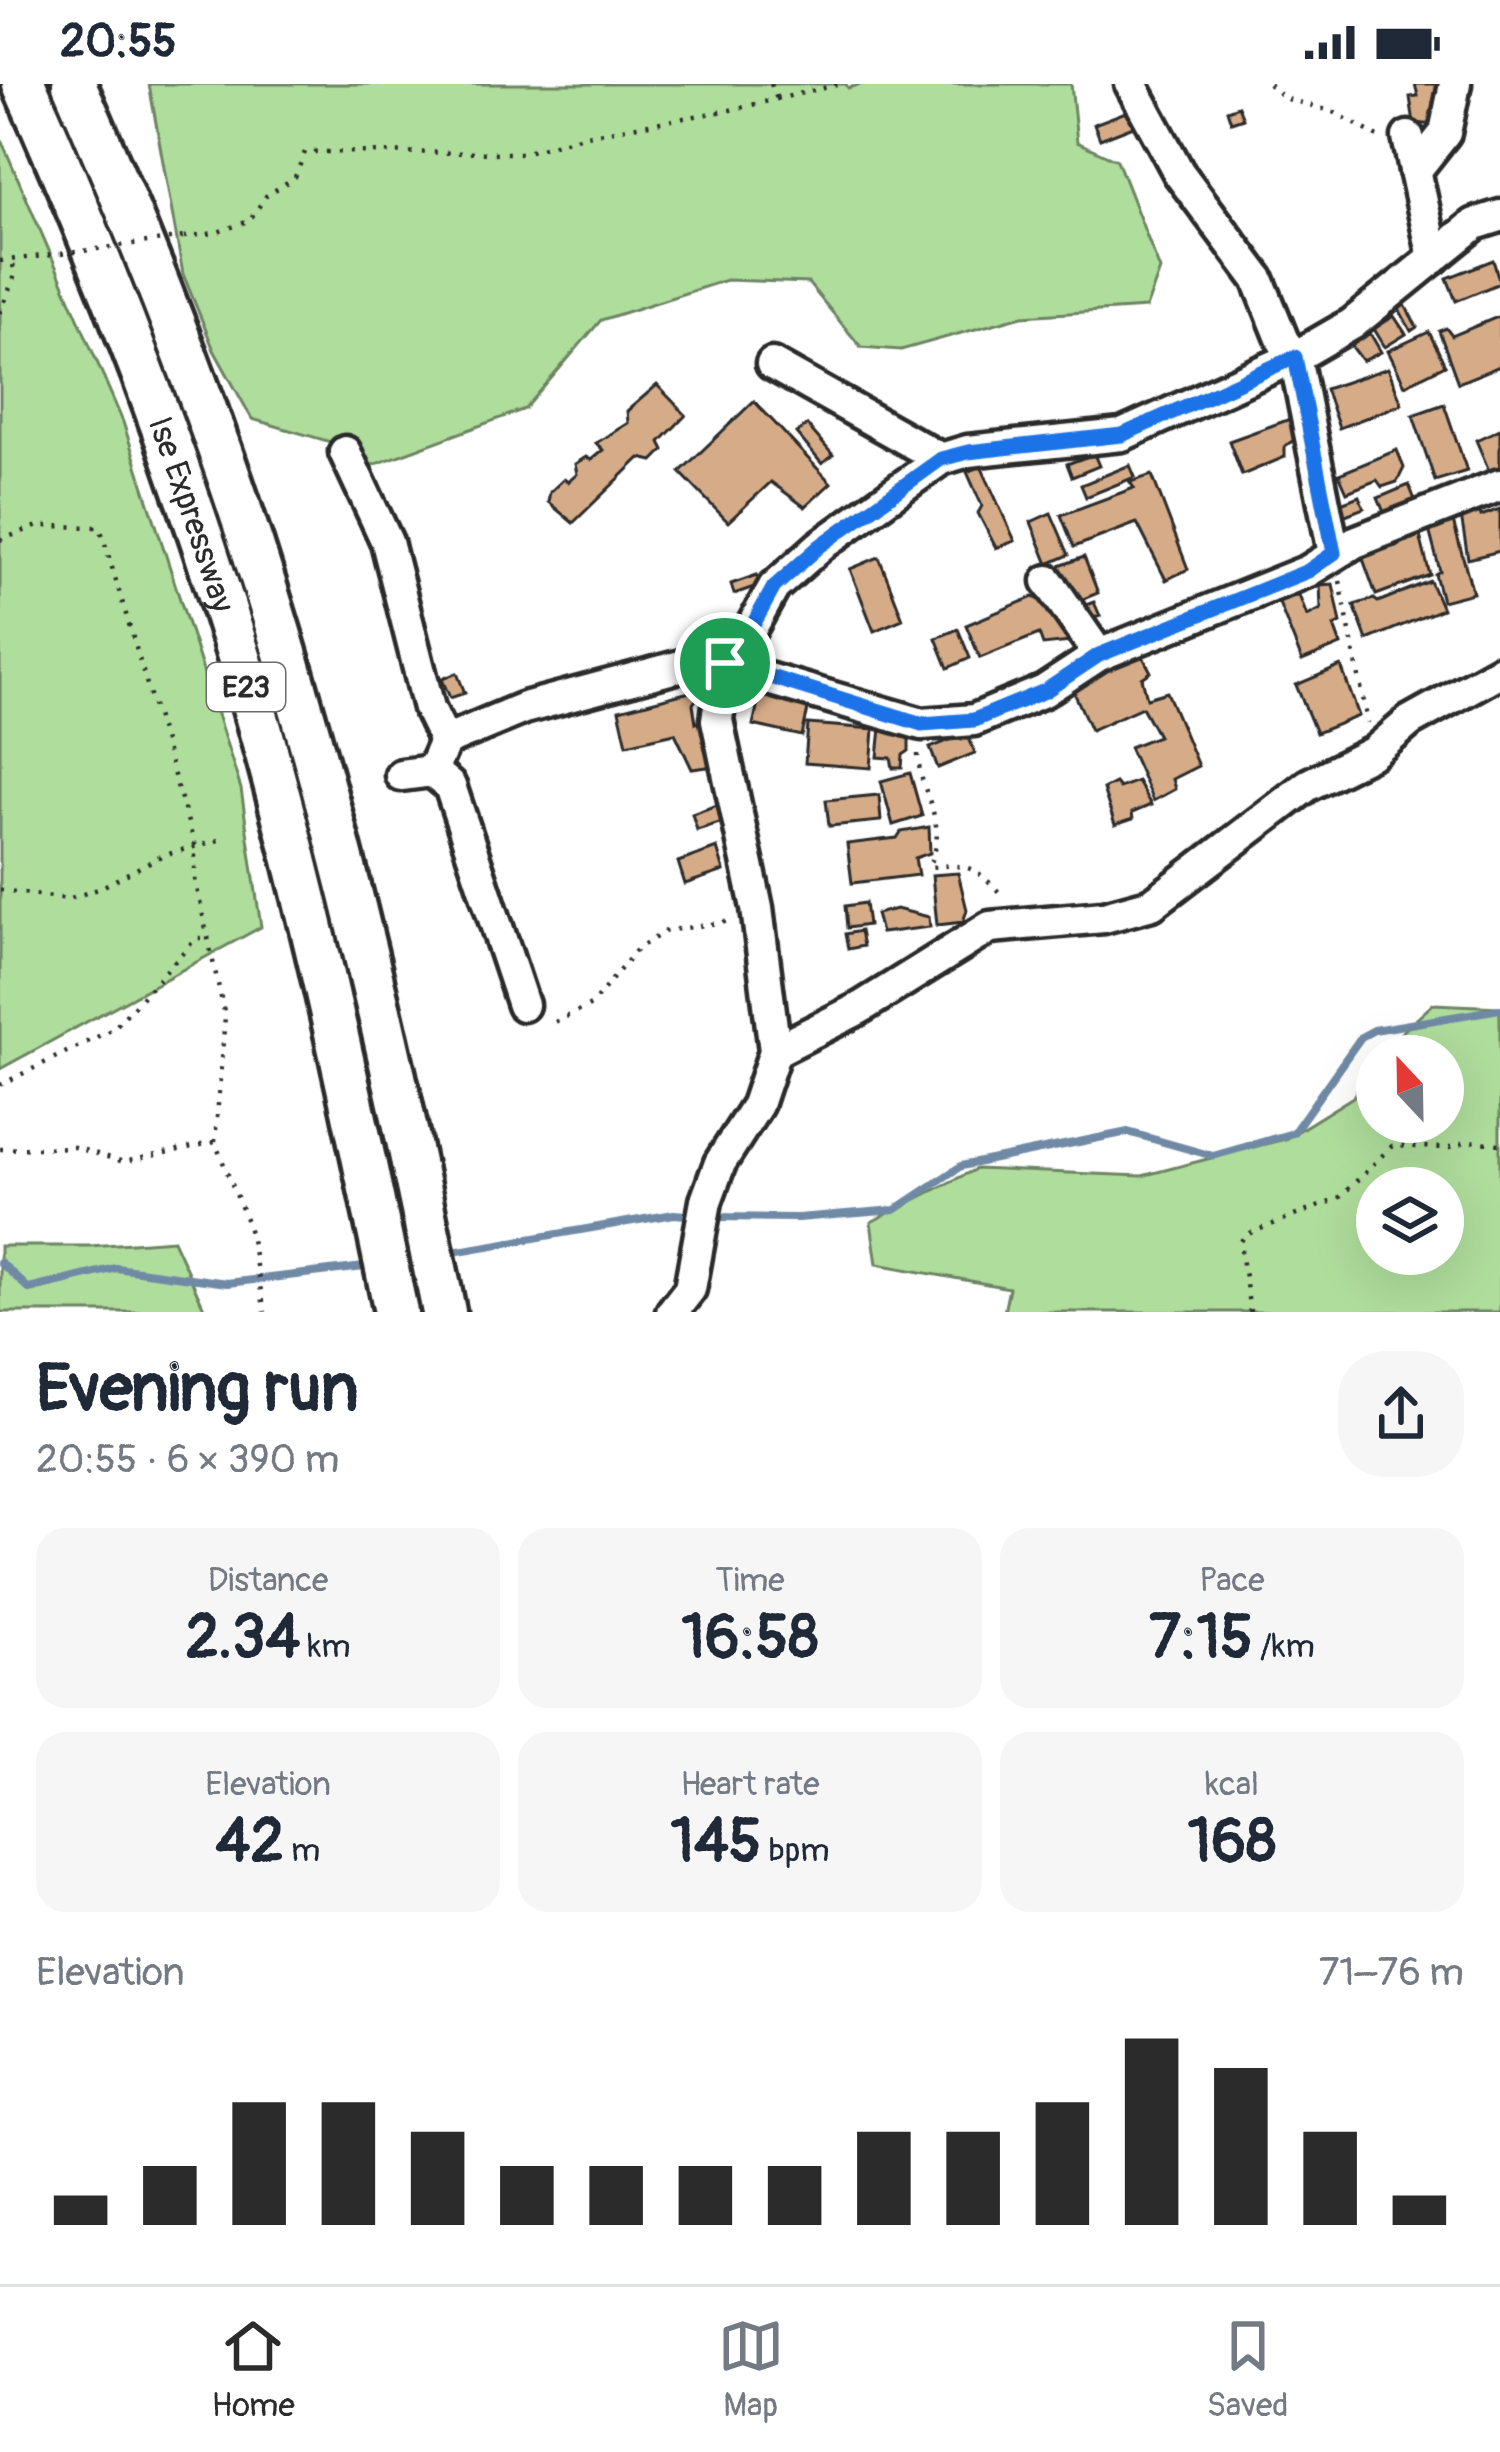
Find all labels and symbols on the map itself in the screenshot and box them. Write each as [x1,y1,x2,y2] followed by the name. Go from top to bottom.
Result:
[139,411,243,617] street label: Ise Expressway
[674,612,776,714] pin
[207,663,285,711] road number: E23
[1356,1035,1464,1143] north arrow

